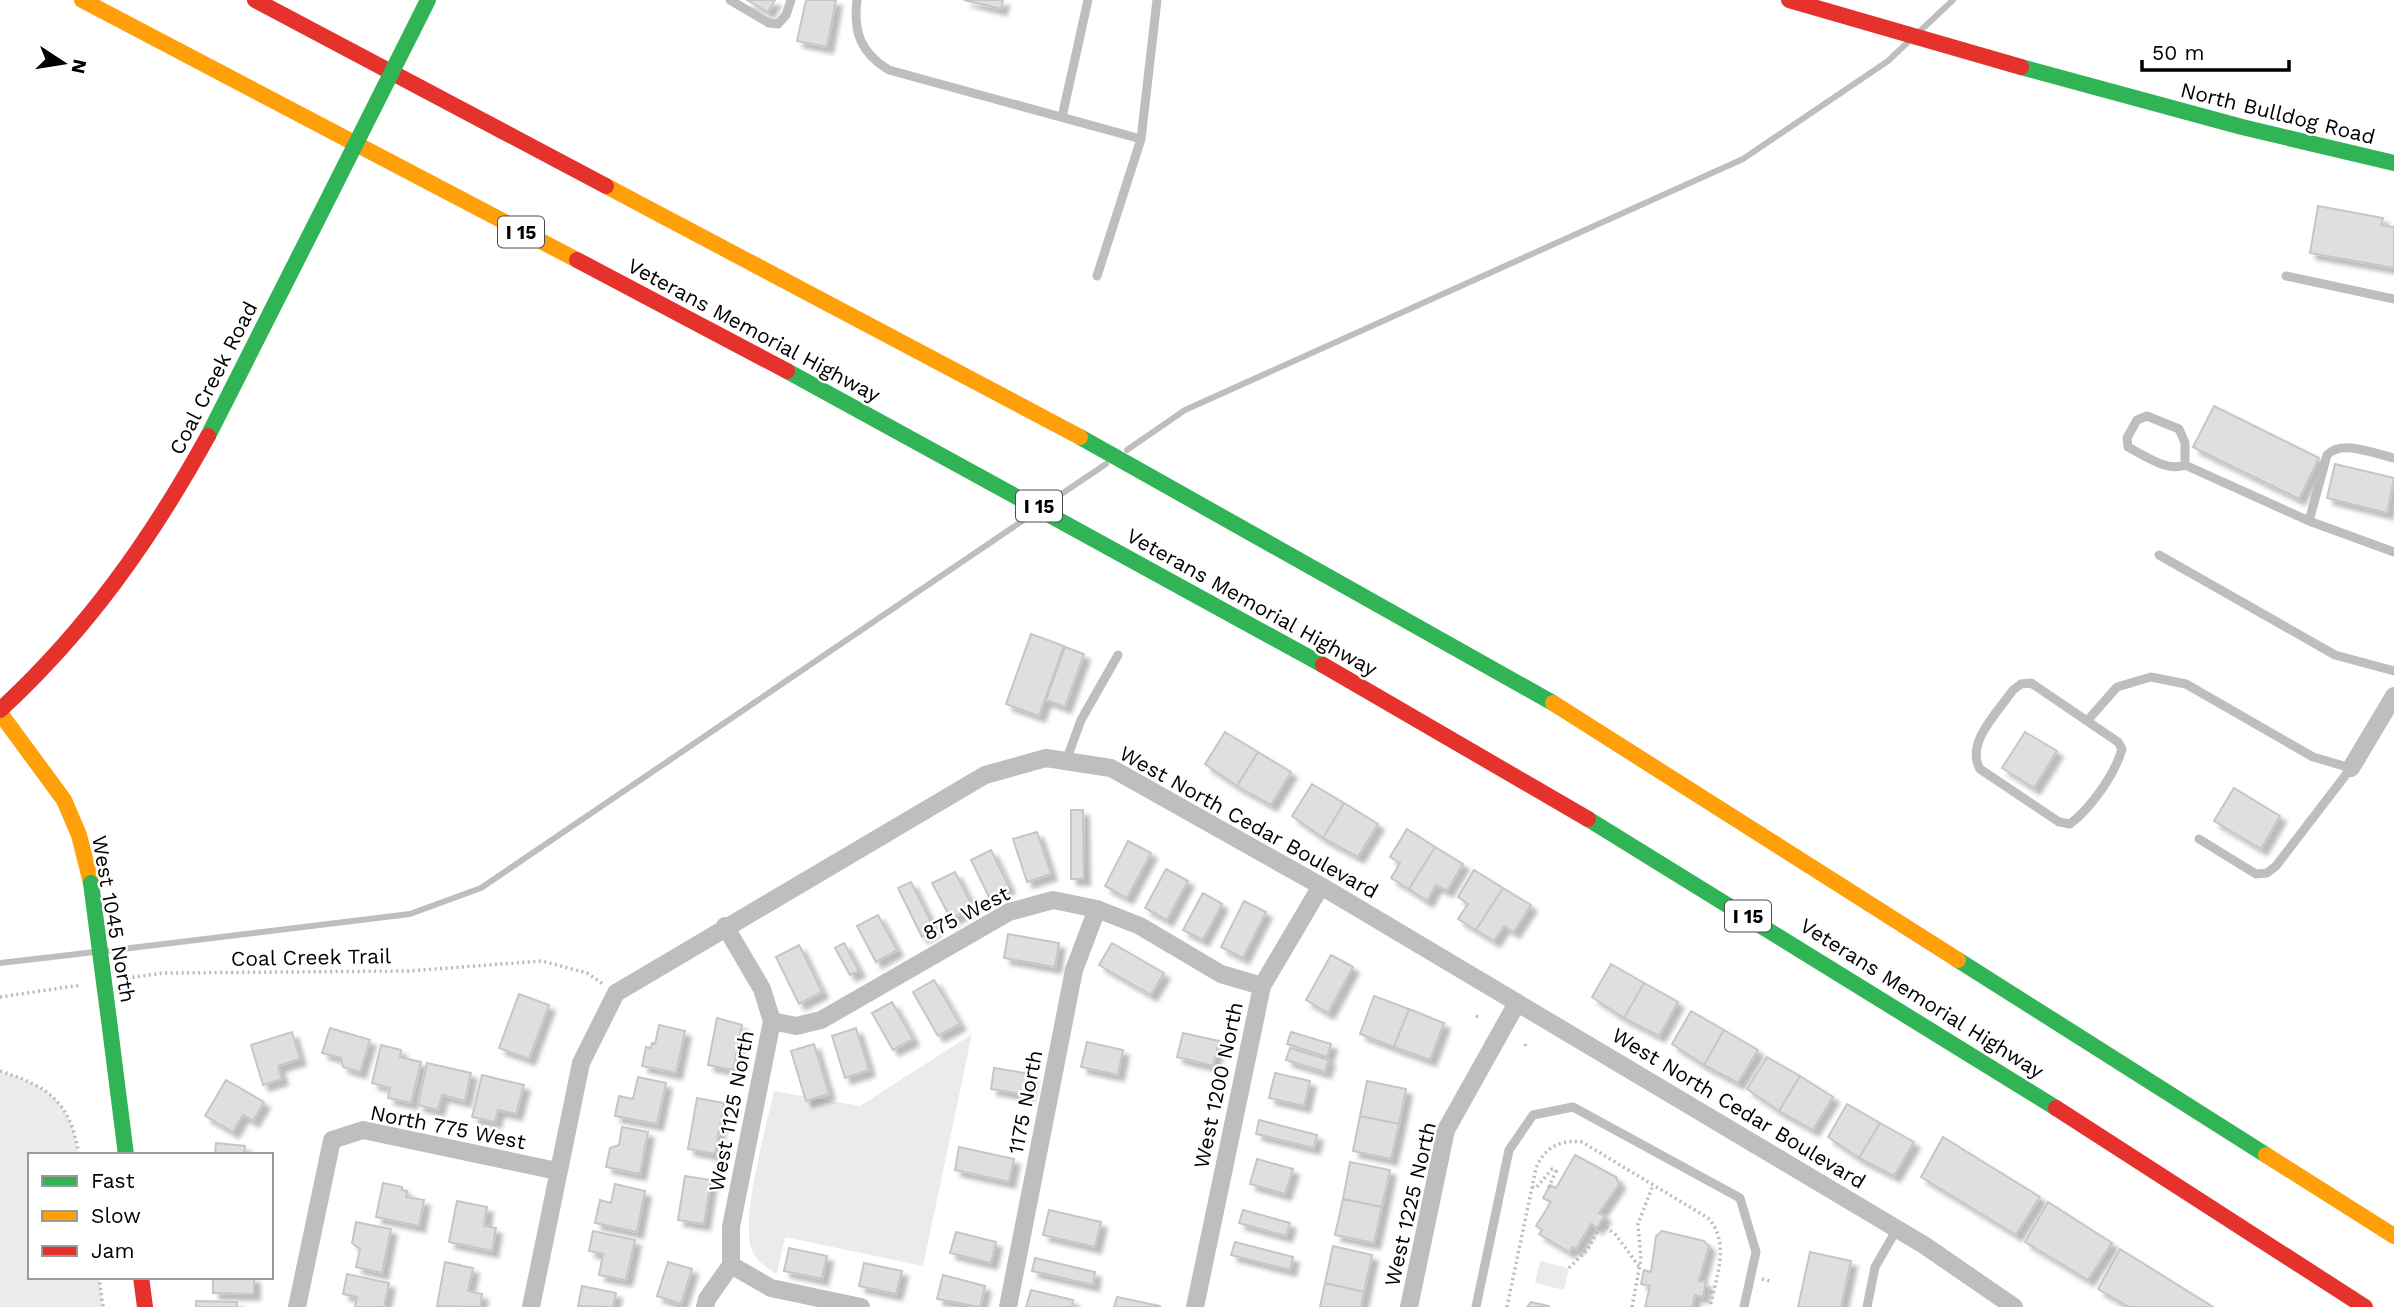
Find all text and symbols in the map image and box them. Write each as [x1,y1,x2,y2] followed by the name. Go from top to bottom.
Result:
[28,28,98,98] north arrow
[2142,28,2289,72] scale bar
[2152,40,2204,65] text: 50 m
[66,57,92,76] text: N
[2178,77,2378,149] street label: North Bulldog Road
[498,216,544,248] road number: I 15
[623,253,885,407] street label: Veterans Memorial Highway
[164,297,262,459] street label: Coal Creek Road
[1016,491,1062,522] road number: I 15
[1122,523,1382,682] street label: Veterans Memorial Highway
[1115,740,1383,904] street label: West North Cedar Boulevard
[87,833,141,1005] street label: West 1045 North
[918,880,1014,946] street label: 875 West
[1725,900,1771,932] road number: I 15
[1796,913,2049,1084] street label: Veterans Memorial Highway
[231,943,392,971] street label: Coal Creek Trail
[1188,1000,1248,1170] street label: West 1200 North
[1608,1022,1870,1194] street label: West North Cedar Boulevard
[703,1028,759,1194] street label: West 1125 North
[1003,1048,1047,1156] street label: 1175 North
[368,1100,528,1154] street label: North 775 West
[1379,1119,1441,1289] street label: West 1225 North
[28,1153,273,1279] legend
[91,1168,135,1193] text: Fast
[91,1203,141,1228] text: Slow
[91,1238,134,1263] text: Jam

